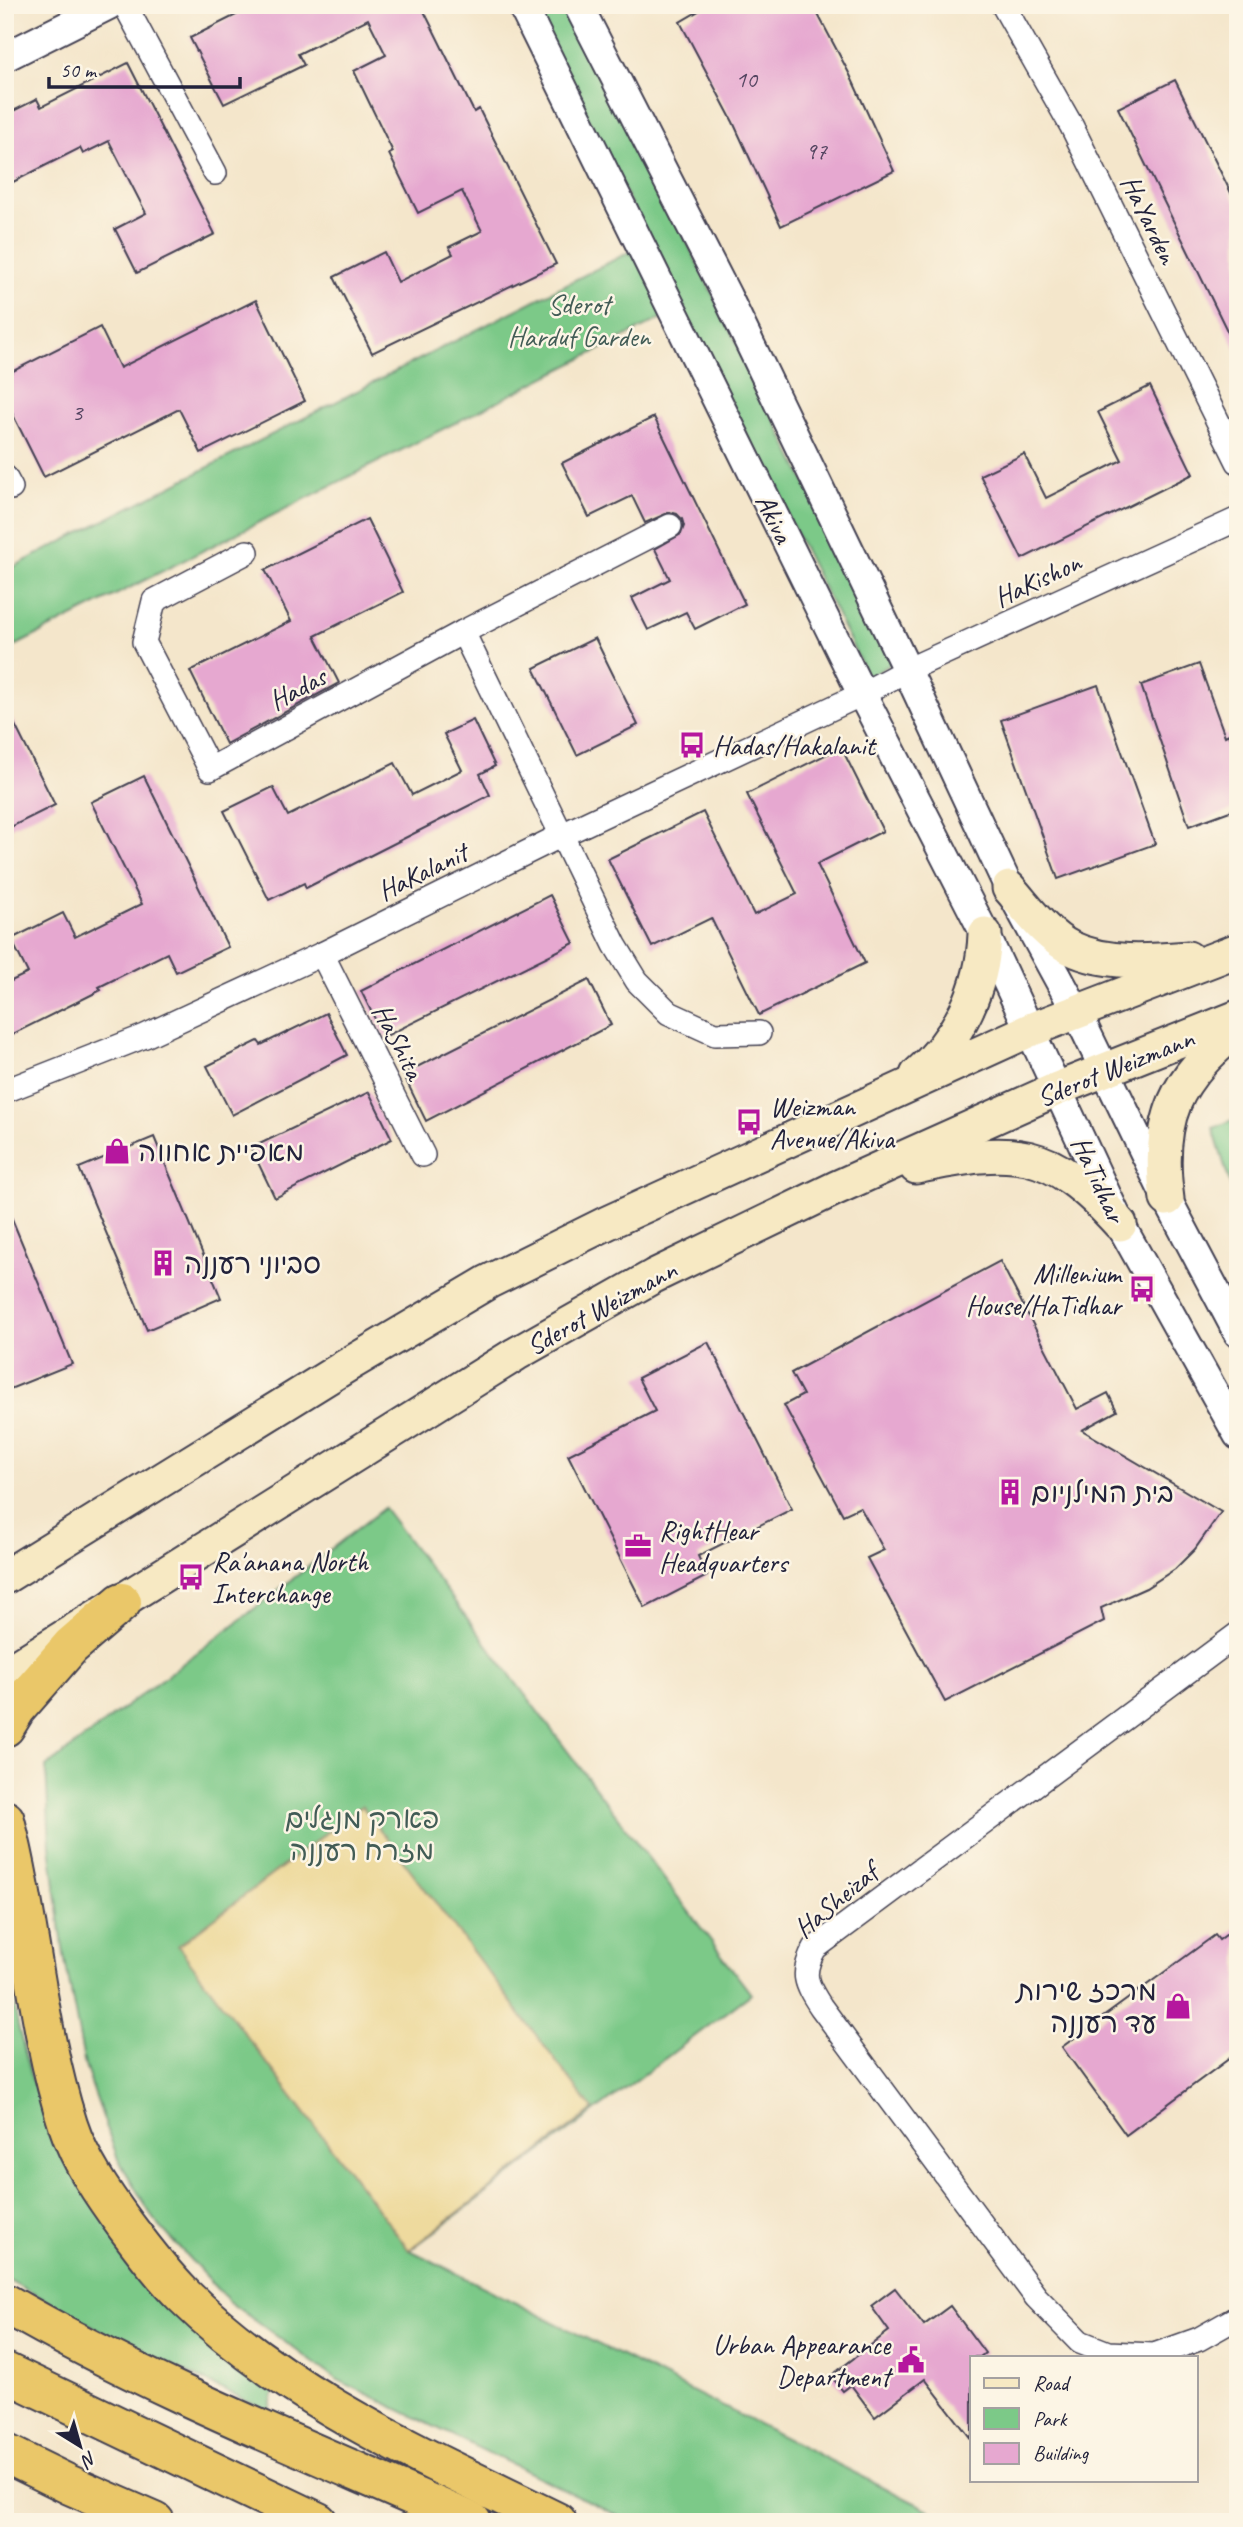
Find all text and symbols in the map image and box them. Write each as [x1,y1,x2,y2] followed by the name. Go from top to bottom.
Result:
[49,46,240,90] scale bar
[60,57,98,83] text: 50 m
[735,64,759,94] house number: 10
[805,136,828,166] house number: 97
[1113,169,1187,271] street label: HaYarden
[508,287,652,354] park label: Sderot Harduf Garden
[72,397,85,427] house number: 3
[748,488,802,550] street label: Akiva
[988,544,1087,615] street label: HaKishon
[263,658,334,718] street label: Hadas
[713,728,878,763] place label: Hadas/Hakalanit
[677,730,707,760] bus stop icon: Hadas/Hakalanit
[372,833,476,908] street label: HaKalanit
[365,997,434,1087] street label: HaShita
[1032,1020,1200,1115] street label: Sderot Weizmann
[770,1089,896,1156] place label: Weizman Avenue/Akiva
[734,1107,764,1137] bus stop icon: Weizman Avenue/Akiva
[1063,1130,1135,1230] street label: HaTidhar
[138,1134,304,1169] place label: מאפיית אחווה
[102,1136,132,1166] shop icon: מאפיית אחווה
[184,1246,321,1281] place label: סביוני רעננה
[148,1248,178,1278] building icon: סביוני רעננה
[520,1251,683,1363] street label: Sderot Weizmann
[966,1256,1123,1323] place label: Millenium House/HaTidhar
[1127,1274,1157,1304] bus stop icon: Millenium House/HaTidhar
[1031,1475,1174,1510] place label: בית המילניום
[995,1477,1025,1507] building icon: בית המילניום
[659,1513,790,1580] place label: RightHear Headquarters
[623,1531,653,1561] office icon: RightHear Headquarters
[212,1544,369,1611] place label: Ra'anana North Interchange
[176,1562,206,1592] bus stop icon: Ra'anana North Interchange
[285,1801,439,1868] park label: פארק מנגלים מזרח רעננה
[786,1851,889,1945] street label: HaSheizaf
[1014,1973,1157,2040] place label: מרכז שירות עד רעננה
[1163,1991,1193,2021] shop icon: מרכז שירות עד רעננה
[713,2327,894,2394] place label: Urban Appearance Department
[896,2345,926,2375] public building icon: Urban Appearance Department
[970,2356,1198,2482] legend
[1033,2370,1072,2396] text: Road
[1033,2406,1068,2432] text: Park
[46,2412,116,2482] north arrow
[1033,2440,1090,2466] text: Building
[75,2446,102,2474] text: N

